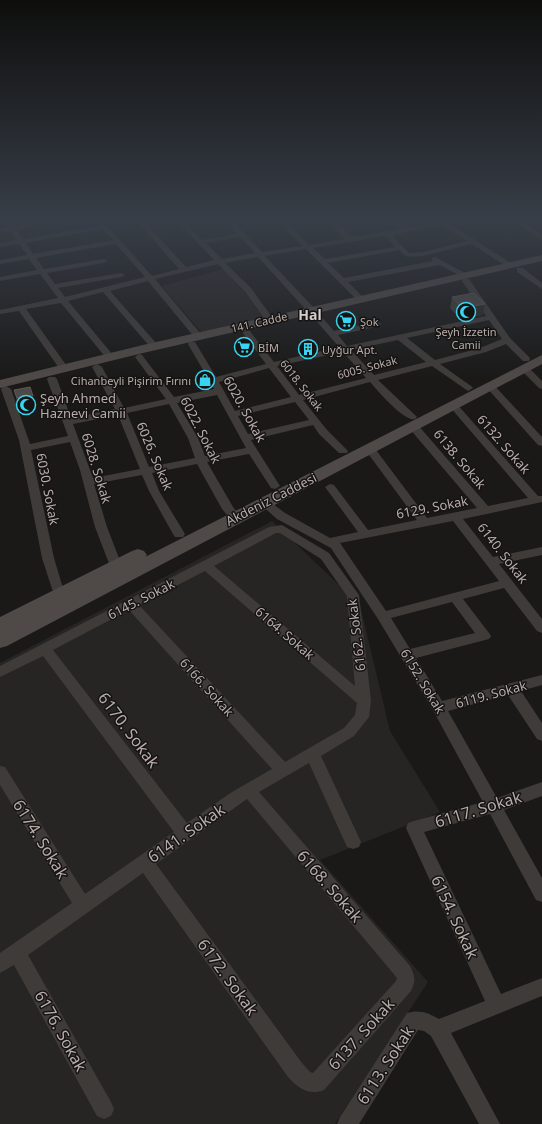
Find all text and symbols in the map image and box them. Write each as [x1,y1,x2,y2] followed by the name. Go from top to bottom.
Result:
[455,301,477,323] mosque icon: Şeyh İzzetin Camii
[298,305,322,324] district label: Hal
[229,308,289,336] street label: 141. Cadde
[335,310,357,332] supermarket icon: Şok
[360,314,379,329] place label: Şok
[435,324,497,352] place label: Şeyh İzzetin Camii
[233,336,255,358] supermarket icon: BİM
[297,338,319,360] building icon: Uyğur Apt.
[258,340,279,355] place label: BİM
[322,342,377,357] place label: Uyğur Apt.
[335,352,399,382] street label: 6005. Sokak
[277,356,327,414] street label: 6018. Sokak
[194,369,216,391] shop icon: Cihanbeyli Pişirim Fırını
[71,373,191,388] place label: Cihanbeyli Pişirim Fırını
[219,373,271,445] street label: 6020. Sokak
[40,389,126,422] place label: Şeyh Ahmed Haznevi Camii
[176,393,226,467] street label: 6022. Sokak
[15,394,37,416] mosque icon: Şeyh Ahmed Haznevi Camii
[473,411,535,477] street label: 6132. Sokak
[132,419,178,493] street label: 6026. Sokak
[430,425,490,493] street label: 6138. Sokak
[78,431,116,505] street label: 6028. Sokak
[32,452,64,526] street label: 6030. Sokak
[222,468,320,530] street label: Akdeniz Caddesi
[395,491,469,523] street label: 6129. Sokak
[473,519,533,587] street label: 6140. Sokak
[104,574,178,624] street label: 6145. Sokak
[343,598,369,672] street label: 6162. Sokak
[252,602,318,664] street label: 6164. Sokak
[397,645,449,717] street label: 6152. Sokak
[176,654,238,720] street label: 6166. Sokak
[454,676,529,712] street label: 6119. Sokak
[93,688,165,773] street label: 6170. Sokak
[432,785,524,833] street label: 6117. Sokak
[8,795,74,883] street label: 6174. Sokak
[143,798,229,868] street label: 6141. Sokak
[292,845,368,927] street label: 6168. Sokak
[426,872,484,963] street label: 6154. Sokak
[193,934,263,1020] street label: 6172. Sokak
[30,986,93,1076] street label: 6176. Sokak
[323,993,399,1075] street label: 6137. Sokak
[351,1021,419,1109] street label: 6113. Sokak

